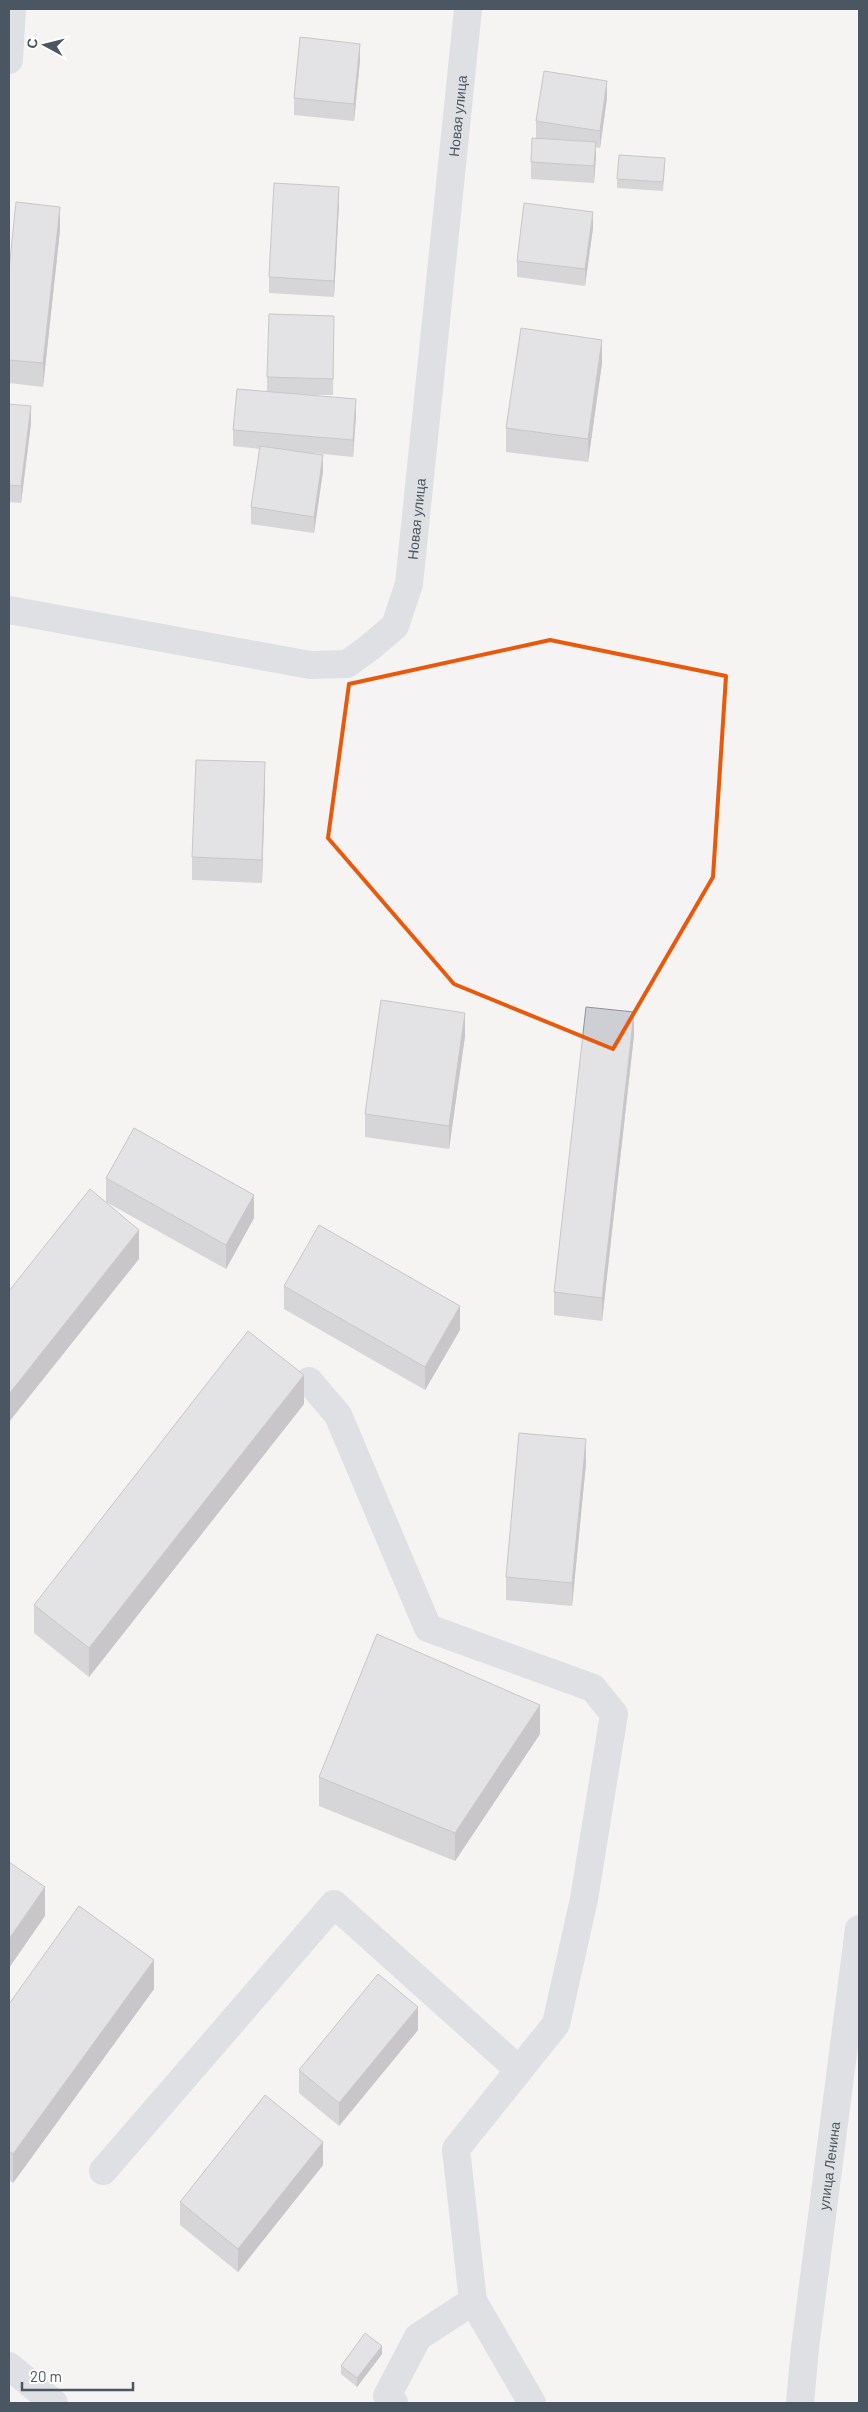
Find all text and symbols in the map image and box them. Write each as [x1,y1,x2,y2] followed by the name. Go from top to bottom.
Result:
[20,20,70,70] north arrow
[23,37,41,49] text: С
[444,74,470,158] street label: Новая улица
[403,477,428,560] street label: Новая улица
[814,2120,843,2211] street label: улица Ленина
[22,2360,134,2392] scale bar
[30,2367,62,2385] text: 20 m

